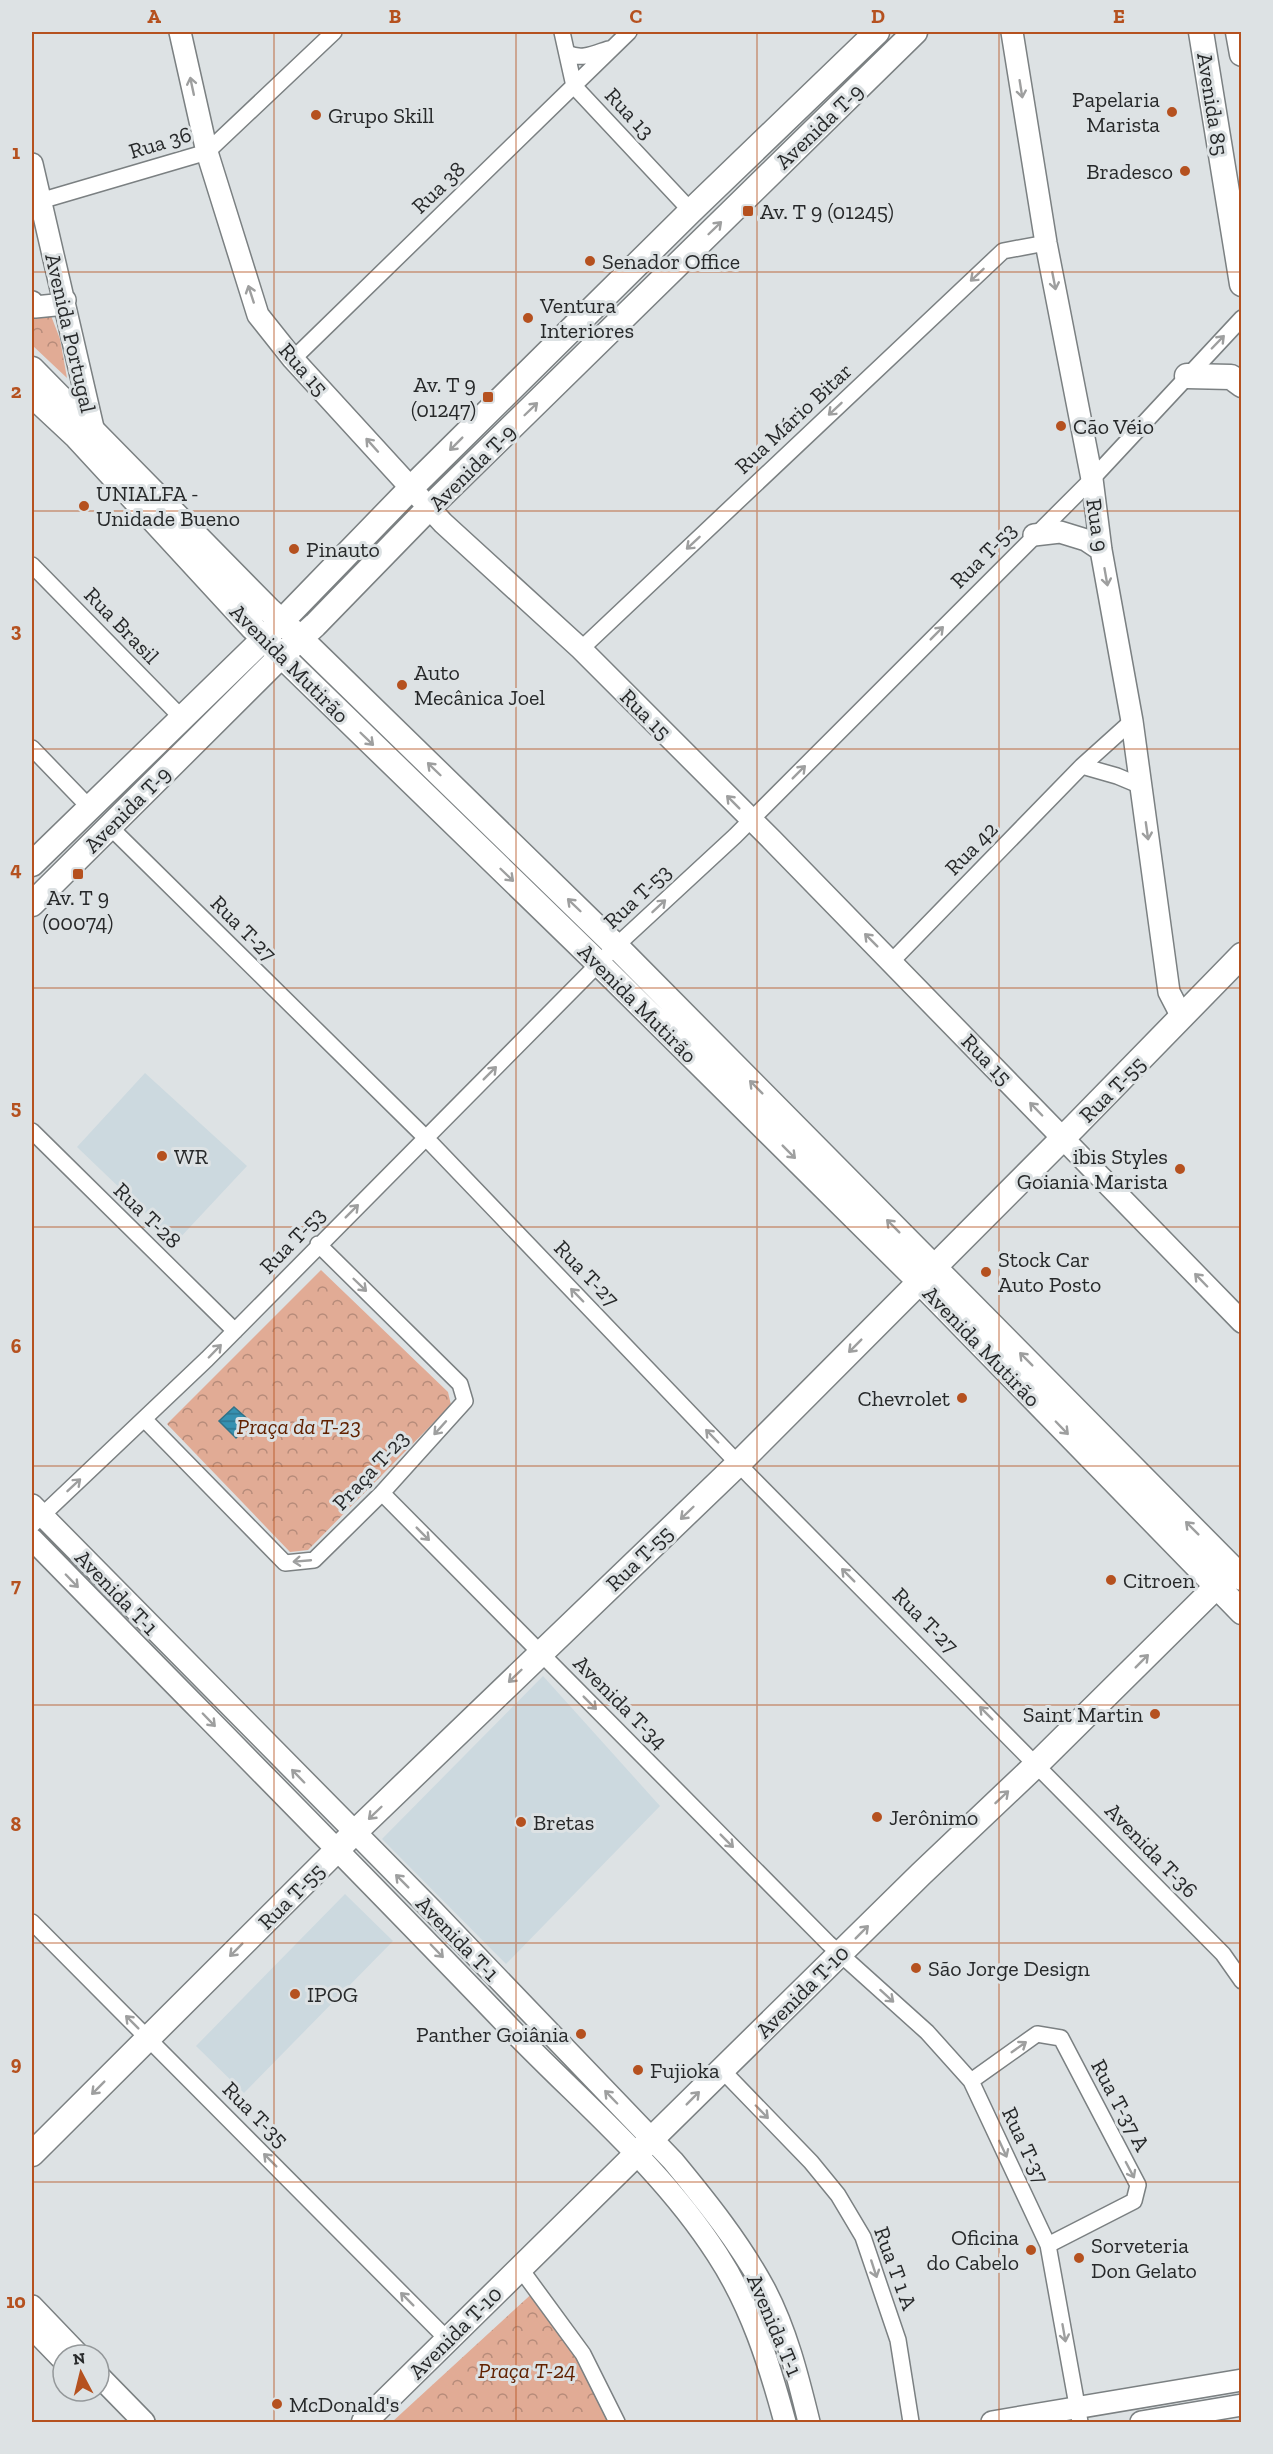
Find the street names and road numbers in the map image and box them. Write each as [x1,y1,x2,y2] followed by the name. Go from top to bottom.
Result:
[1191,51,1234,158] street label: Avenida 85
[770,78,869,175] street label: Avenida T-9
[599,82,660,145] street label: Rua 13
[126,120,195,165] street label: Rua 36
[406,155,471,219] street label: Rua 38
[39,251,102,415] street label: Avenida Portugal
[273,337,334,401] street label: Rua 15
[729,357,858,480] street label: Rua Mário Bitar
[423,418,521,516] street label: Avenida T-9
[1080,497,1115,553] street label: Rua 9
[945,517,1022,594] street label: Rua T-53
[78,581,165,669] street label: Rua Brasil
[224,598,355,729] street label: Avenida Mutirão
[614,683,677,746] street label: Rua 15
[78,760,176,858] street label: Avenida T-9
[939,816,1004,881] street label: Rua 42
[598,858,677,934] street label: Rua T-53
[205,890,283,967] street label: Rua T-27
[572,938,703,1069] street label: Avenida Mutirão
[956,1028,1018,1091] street label: Rua 15
[1073,1050,1151,1128] street label: Rua T-55
[108,1177,187,1254] street label: Rua T-28
[254,1201,331,1279] street label: Rua T-53
[548,1234,625,1313] street label: Rua T-27
[917,1280,1046,1412] street label: Avenida Mutirão
[327,1425,414,1516] street label: Praça T-23
[600,1520,679,1597] street label: Rua T-55
[69,1544,164,1641] street label: Avenida T-1
[887,1582,965,1659] street label: Rua T-27
[568,1650,674,1755] street label: Avenida T-34
[1100,1797,1204,1904] street label: Avenida T-36
[252,1857,330,1935] street label: Rua T-55
[410,1890,505,1987] street label: Avenida T-1
[750,1939,855,2044] street label: Avenida T-10
[1085,2055,1156,2156] street label: Rua T-37 A
[217,2076,294,2153] street label: Rua T-35
[996,2103,1055,2188] street label: Rua T-37
[868,2223,923,2314] street label: Rua T 1 A
[741,2270,808,2381] street label: Avenida T-1
[403,2280,508,2385] street label: Avenida T-10

